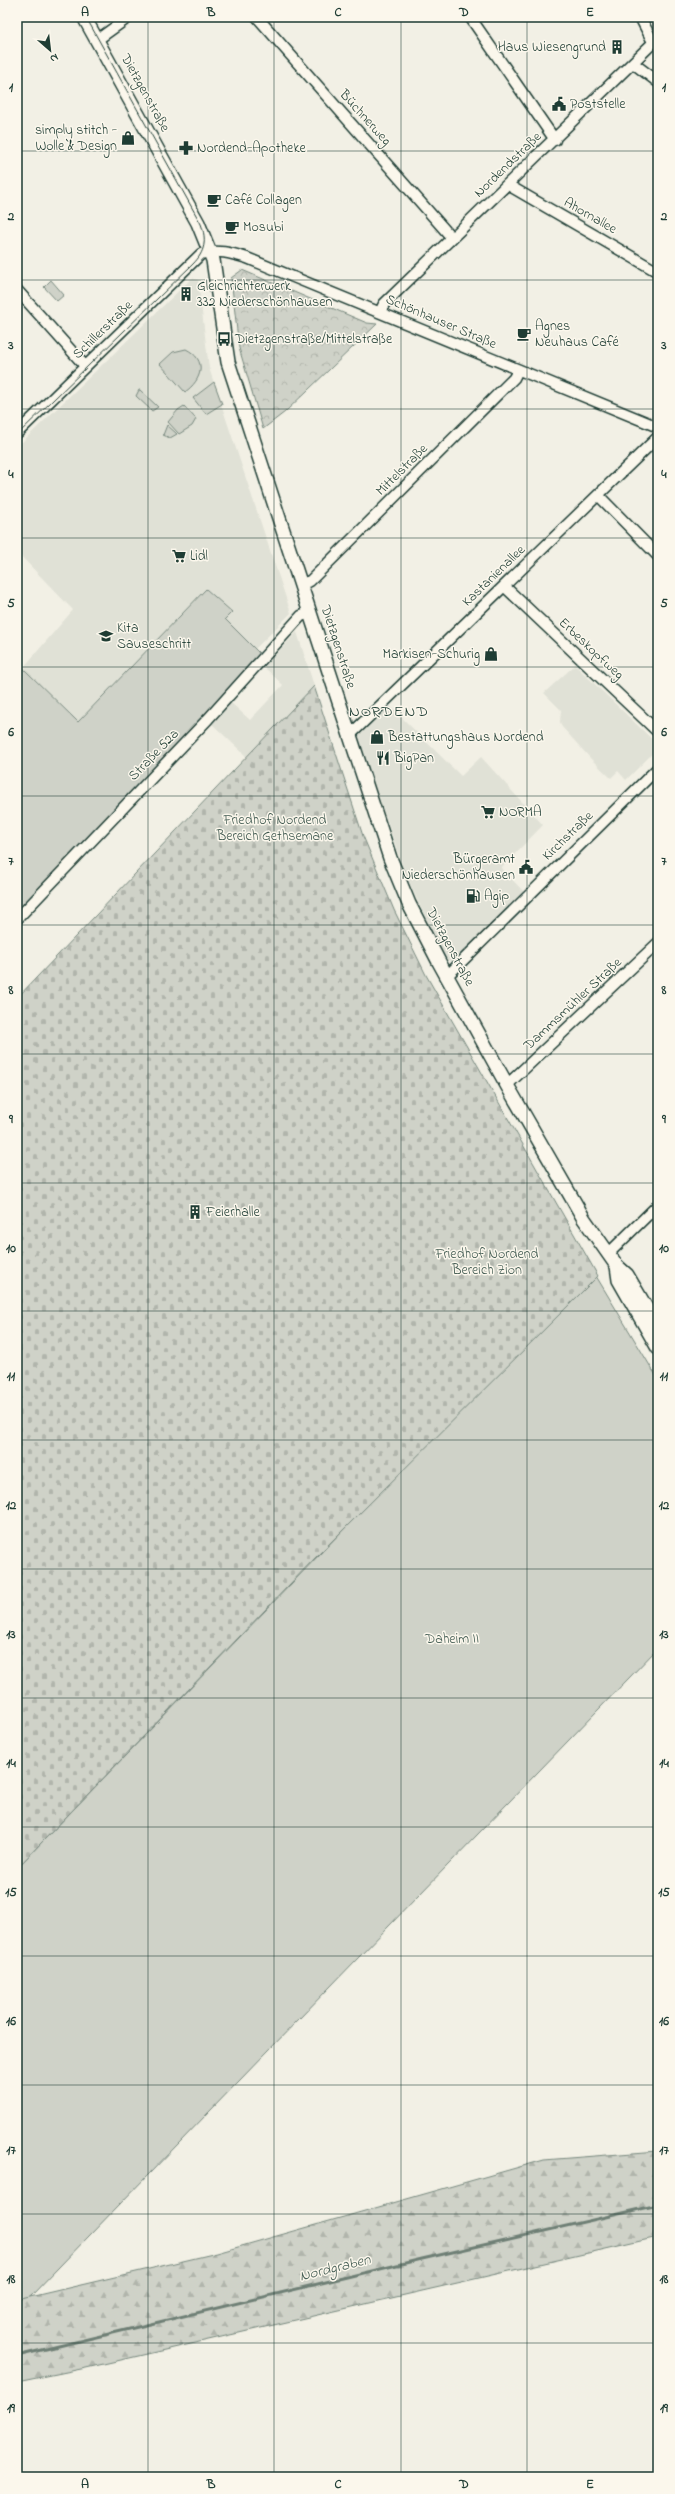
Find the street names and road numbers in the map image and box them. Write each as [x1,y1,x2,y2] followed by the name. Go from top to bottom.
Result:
[114,49,175,137] street label: Dietzgenstraße
[333,84,396,152] street label: Büchnerweg
[469,127,547,203] street label: Nordendstraße
[559,192,621,240] street label: Ahornallee
[382,289,500,355] street label: Schönhauser Straße
[68,295,139,364] street label: Schillerstraße
[371,439,433,501] street label: Mittelstraße
[458,540,531,612] street label: Kastanienallee
[313,602,362,692] street label: Dietzgenstraße
[553,613,628,686] street label: Erbeskopfweg
[124,724,184,786] street label: Straße 52a
[538,806,599,866] street label: Kirchstraße
[419,903,480,991] street label: Dietzgenstraße
[518,952,627,1056] street label: Dammsmühler Straße

